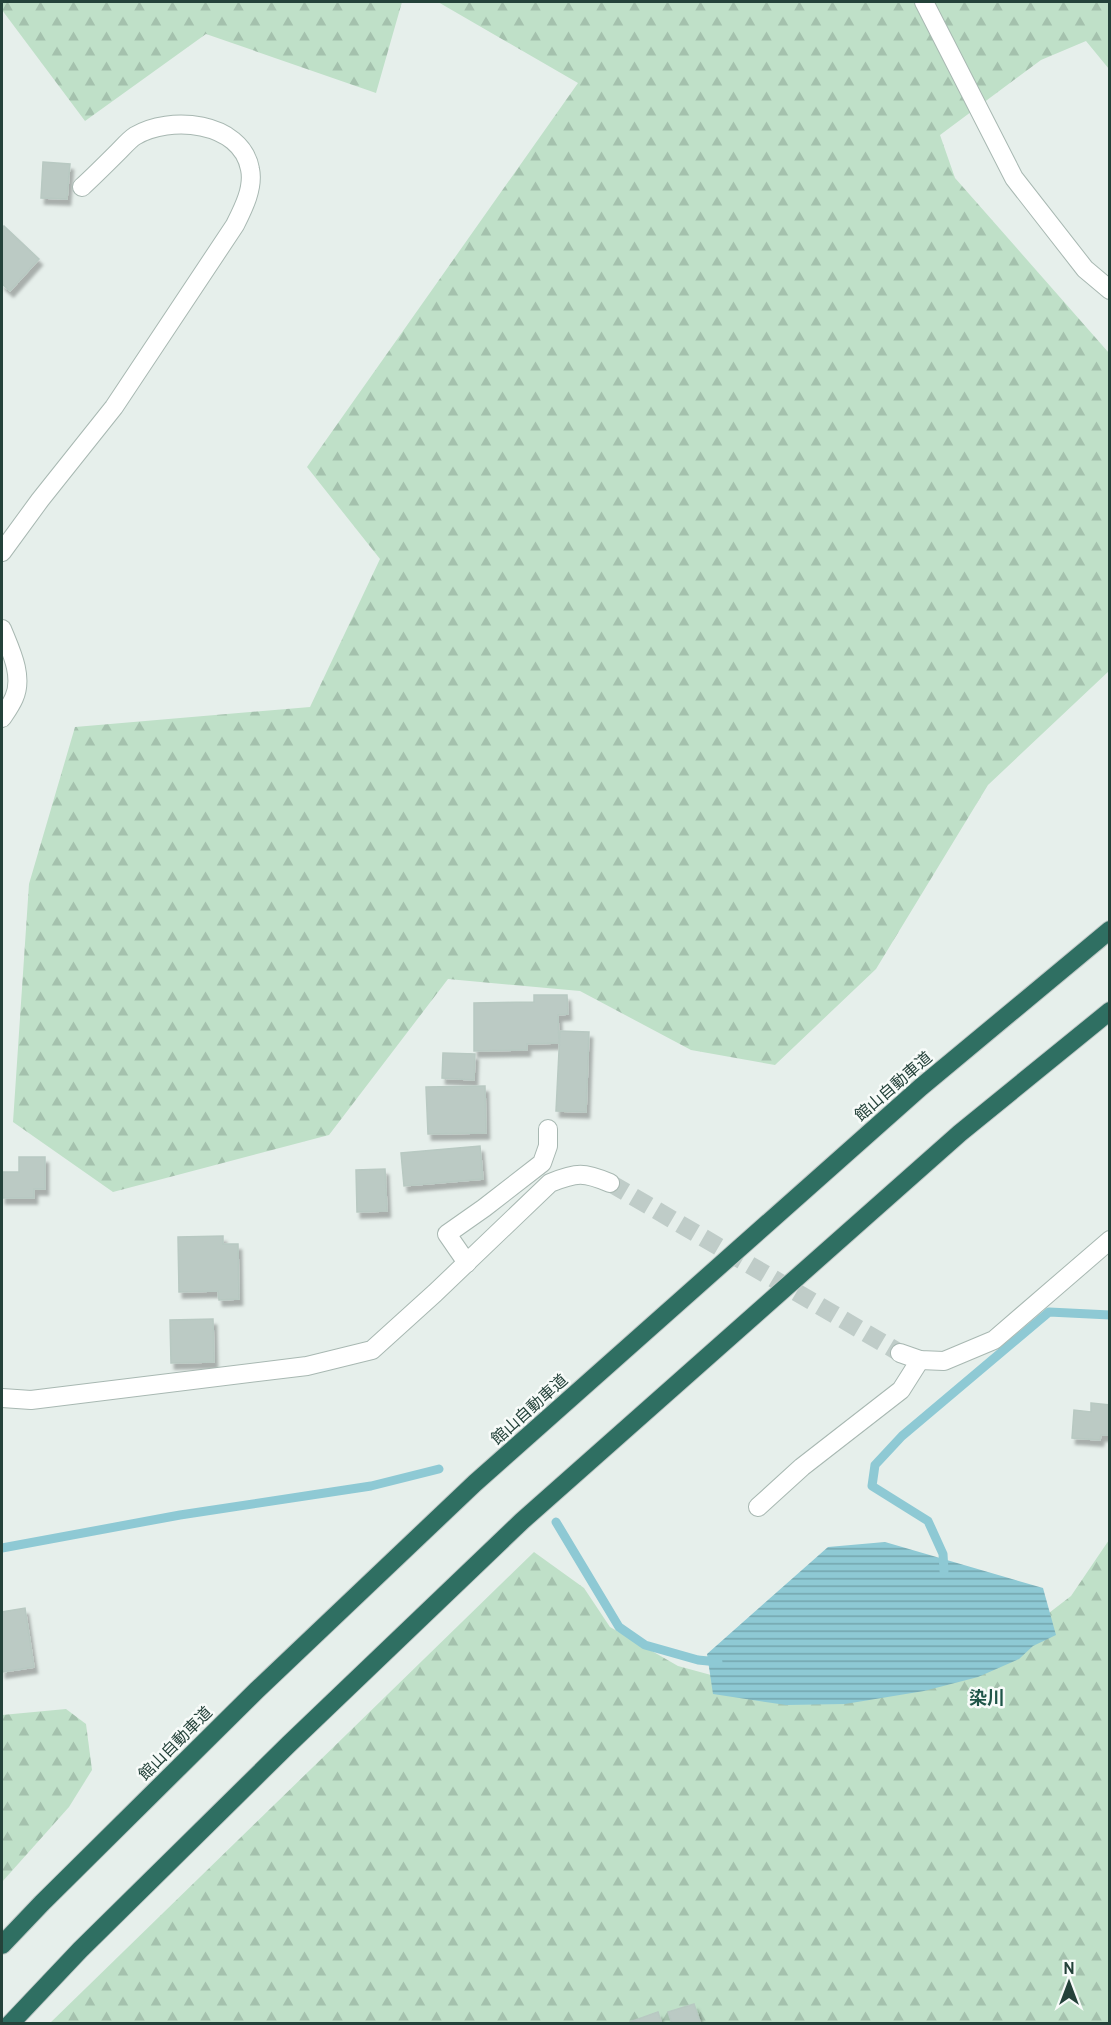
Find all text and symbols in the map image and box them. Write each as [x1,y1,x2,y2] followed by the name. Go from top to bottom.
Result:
[852,1048,937,1127] street label: 館山自動車道
[488,1371,573,1450] street label: 館山自動車道
[969,1688,1005,1711] district label: 染川
[135,1703,217,1785] street label: 館山自動車道
[1039,1953,1099,2013] north arrow
[1063,1960,1075,1980] text: N

